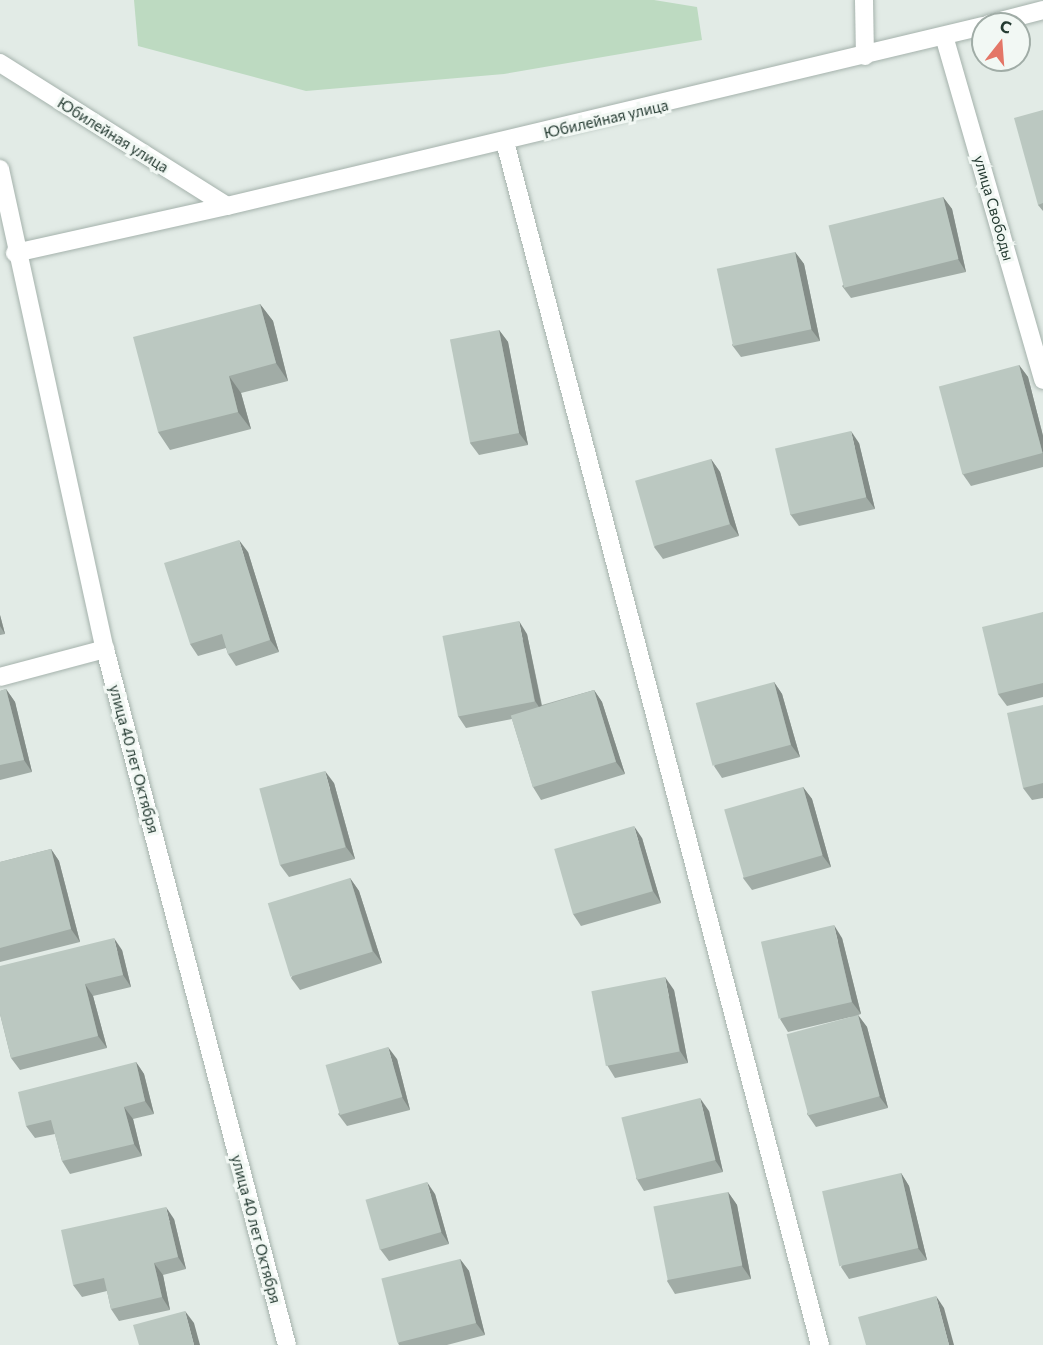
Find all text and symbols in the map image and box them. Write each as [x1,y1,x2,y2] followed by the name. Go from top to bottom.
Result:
[971,12,1031,72] north arrow
[998,16,1014,37] text: С
[54,94,172,176] street label: Юбилейная улица
[542,96,670,142] street label: Юбилейная улица
[970,153,1018,263] street label: улица Свободы
[106,683,162,835] street label: улица 40 лет Октября
[228,1153,284,1305] street label: улица 40 лет Октября

